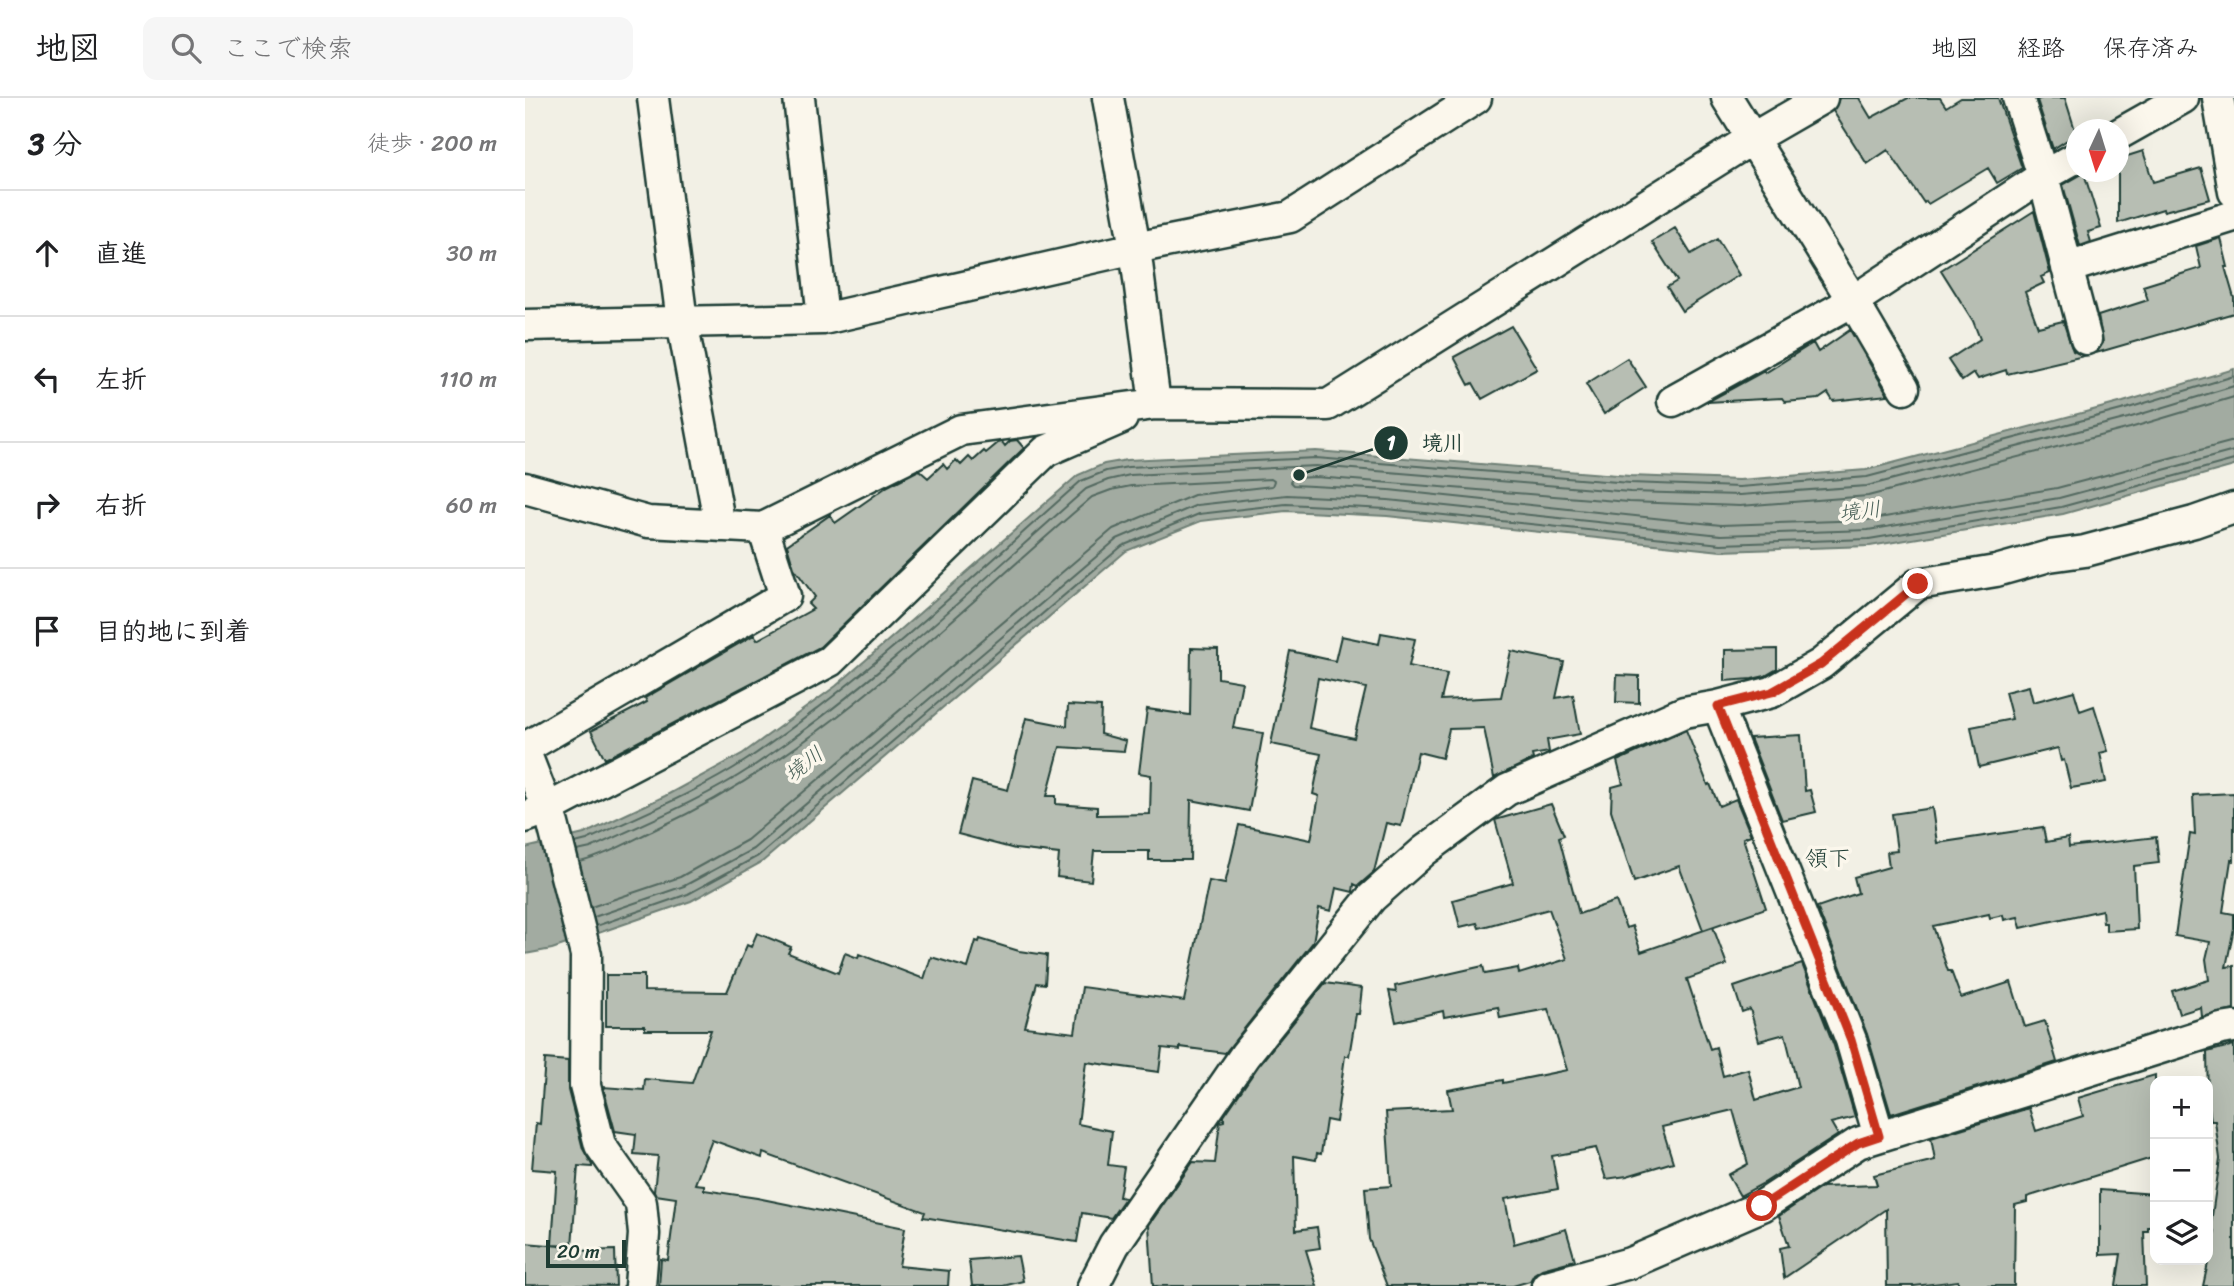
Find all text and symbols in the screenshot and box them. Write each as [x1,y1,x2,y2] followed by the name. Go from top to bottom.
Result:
[143,17,633,80] search box
[35,19,101,77] text: 地図
[223,25,353,71] text: ここで検索
[1931,27,1979,69] text: 地図
[2017,27,2065,69] text: 経路
[2103,27,2199,69] text: 保存済み
[167,29,205,67] icon: search
[28,117,82,171] text: 3 分
[2066,119,2129,182] north arrow
[367,123,497,164] text: 徒歩 · 200 m
[95,230,147,276] text: 直進
[446,233,497,274] text: 30 m
[28,234,66,272] icon: ahead
[95,356,147,402] text: 左折
[439,359,497,400] text: 110 m
[28,360,66,398] icon: left
[1373,422,1478,464] callout: 境川
[1386,424,1396,462] text: 1
[1422,424,1464,462] text: 境川
[95,482,147,528] text: 右折
[446,485,497,526] text: 60 m
[28,486,66,524] icon: right
[1837,490,1883,532] water label: 境川
[1902,568,1933,599] route end
[95,608,251,654] text: 目的地に到着
[28,612,66,650] icon: arrive
[776,736,832,792] water label: 境川
[1805,838,1851,879] district label: 領下
[2150,1076,2213,1265] map controls
[2150,1076,2213,1139] button: +
[2150,1139,2213,1202] button: −
[1746,1190,1777,1221] route start
[2150,1202,2213,1265] button: layers
[557,1235,600,1268] text: 20 m
[546,1237,627,1269] scale bar

